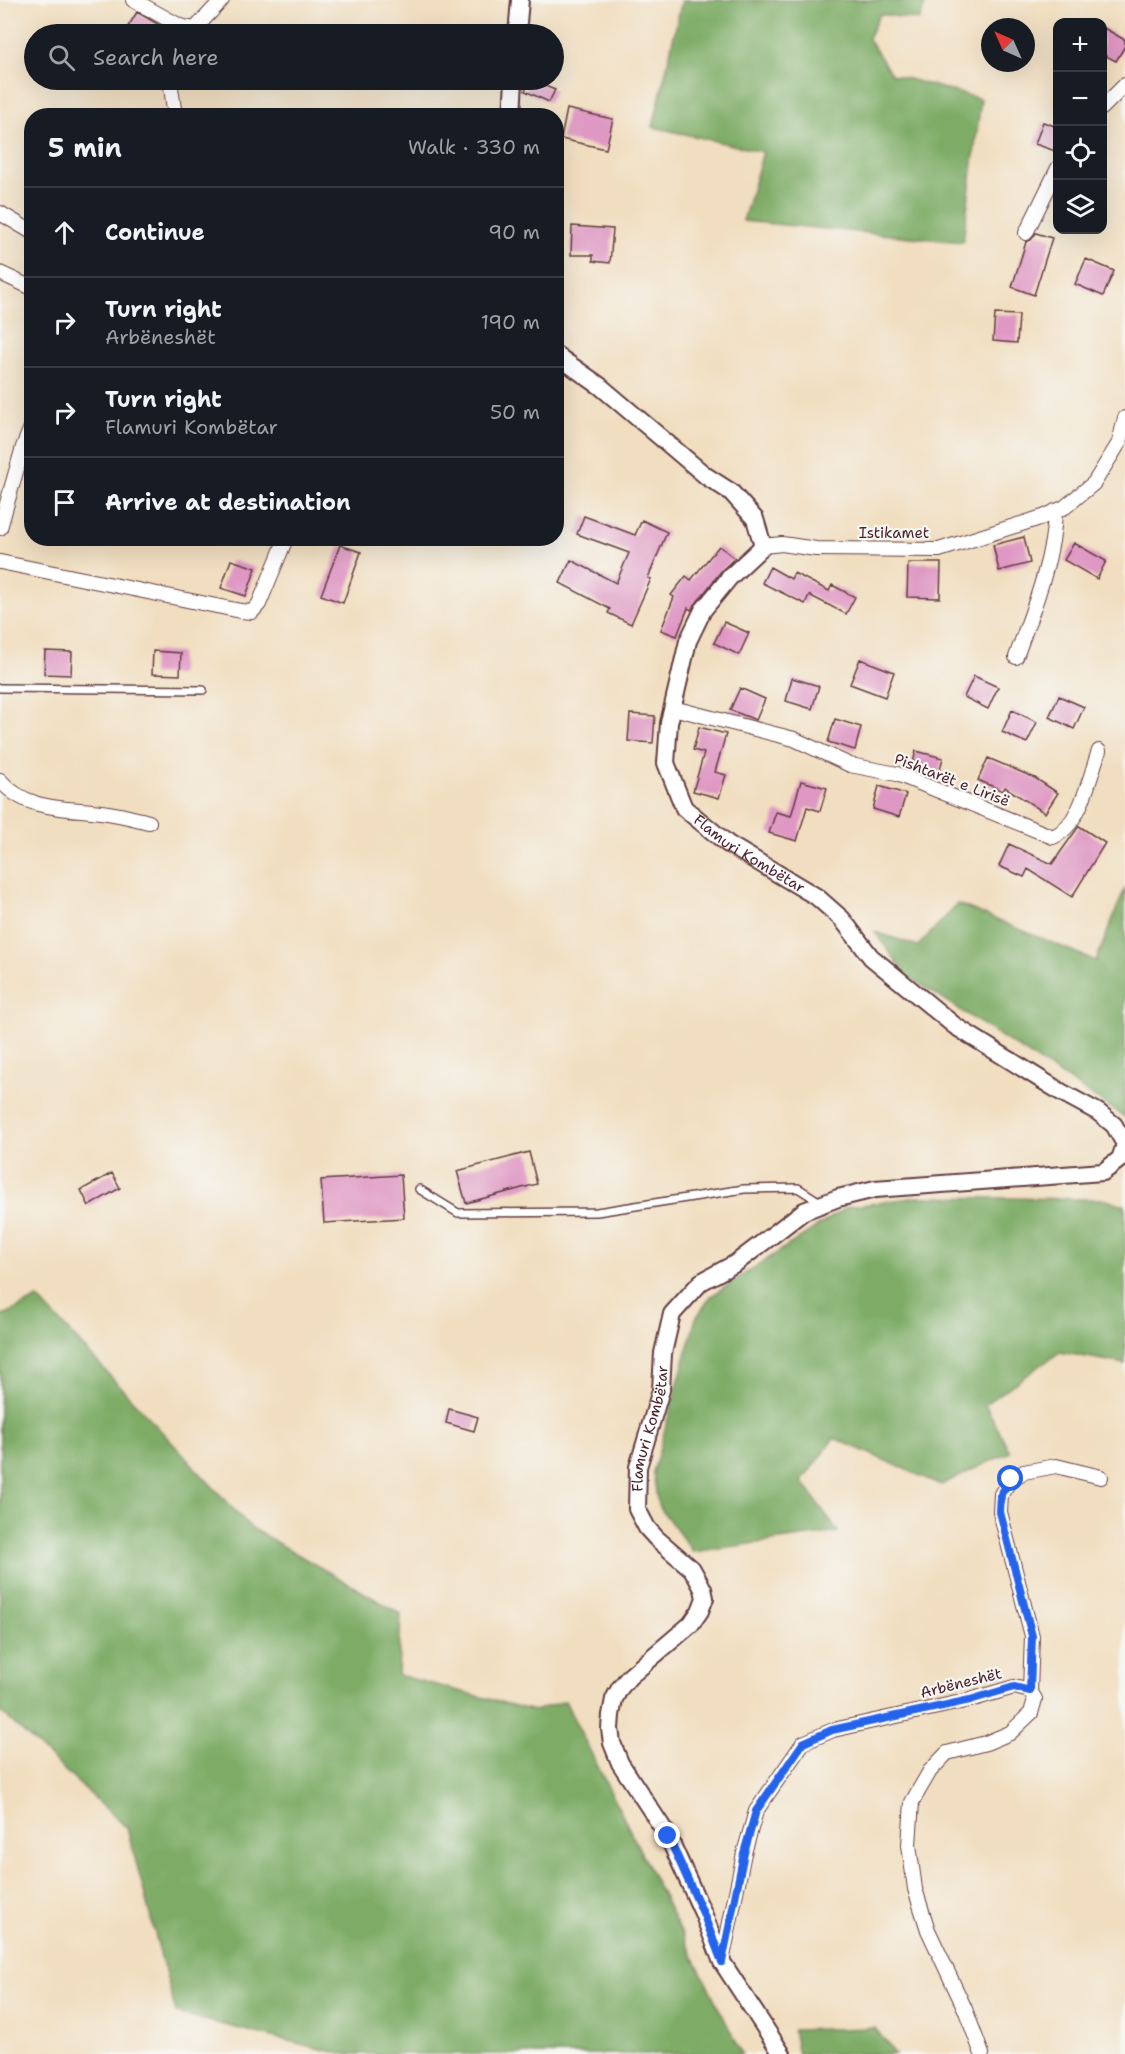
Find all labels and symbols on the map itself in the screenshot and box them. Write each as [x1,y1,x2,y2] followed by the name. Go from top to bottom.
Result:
[981,18,1035,72] north arrow
[859,523,929,543] street label: Istikamet
[891,749,1013,811] street label: Pishtarët e Lirisë
[689,810,809,898] street label: Flamuri Kombëtar
[627,1365,672,1492] street label: Flamuri Kombëtar
[997,1465,1023,1491] route start
[918,1663,1004,1703] street label: Arbëneshët
[654,1822,680,1848] route end

